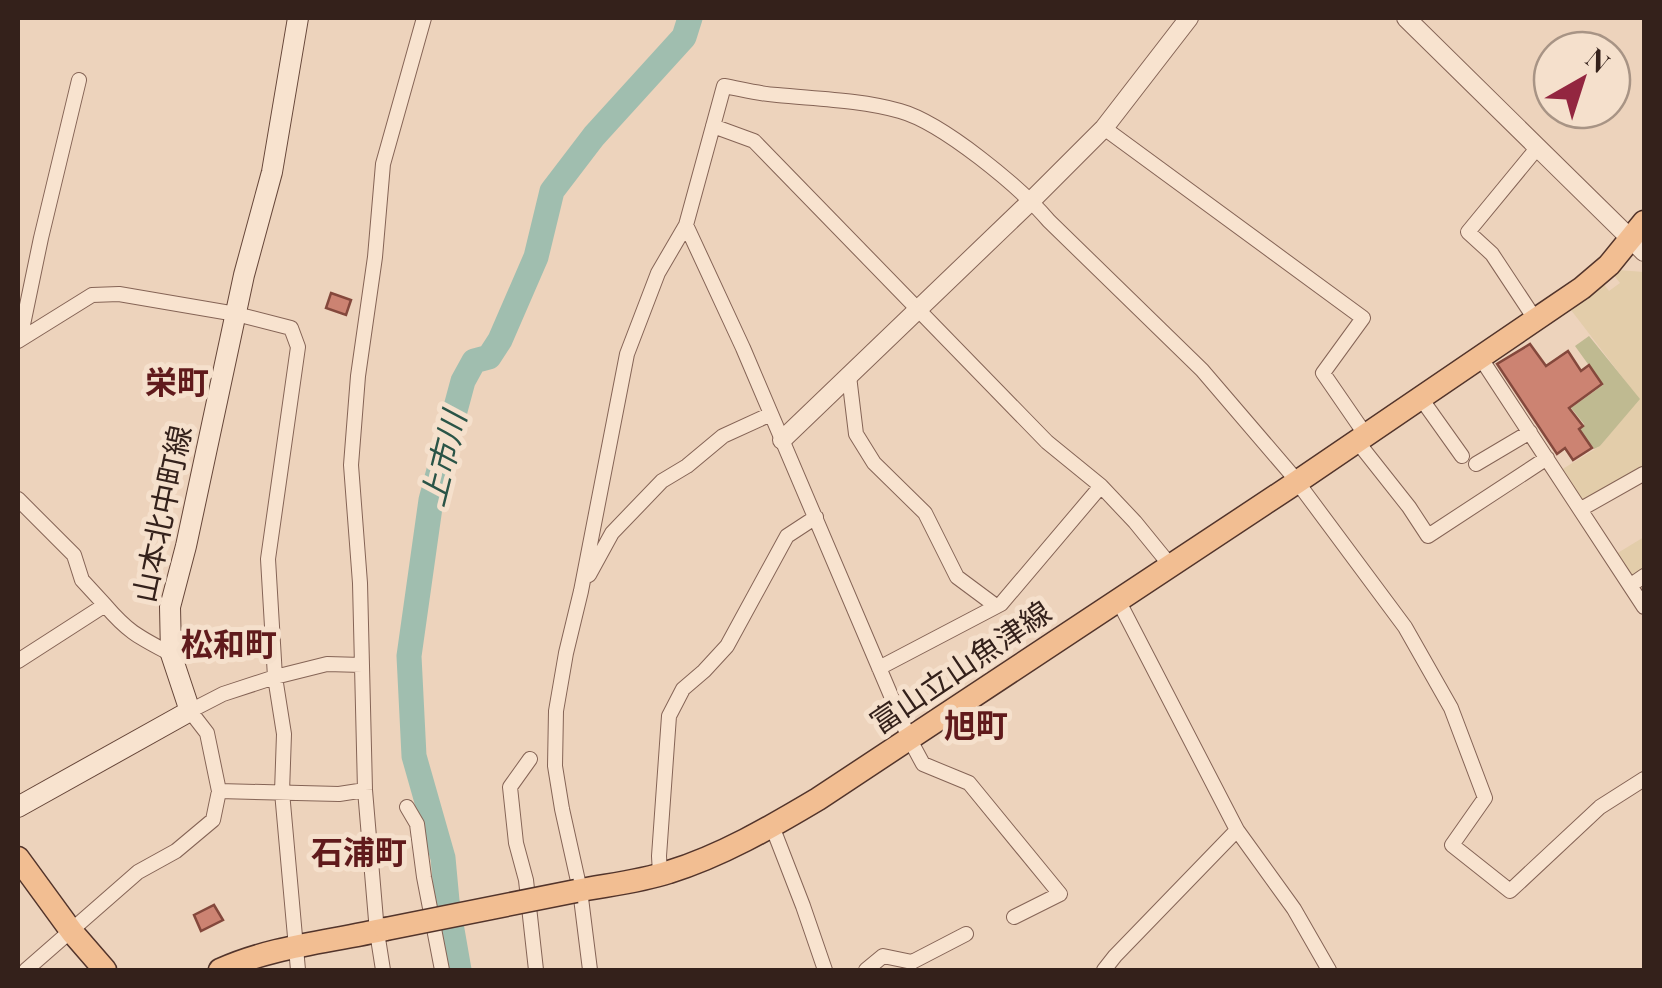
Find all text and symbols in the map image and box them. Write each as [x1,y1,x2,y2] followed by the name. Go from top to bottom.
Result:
[1532,30,1632,130] north arrow
[1579,39,1618,80] text: N
[145,359,209,402] district label: 栄町
[409,404,475,510] water label: 上市川
[123,421,199,606] street label: 山本北中町線
[862,591,1058,742] street label: 富山立山魚津線
[181,621,277,664] district label: 松和町
[944,702,1008,745] district label: 旭町
[311,829,407,872] district label: 石浦町

